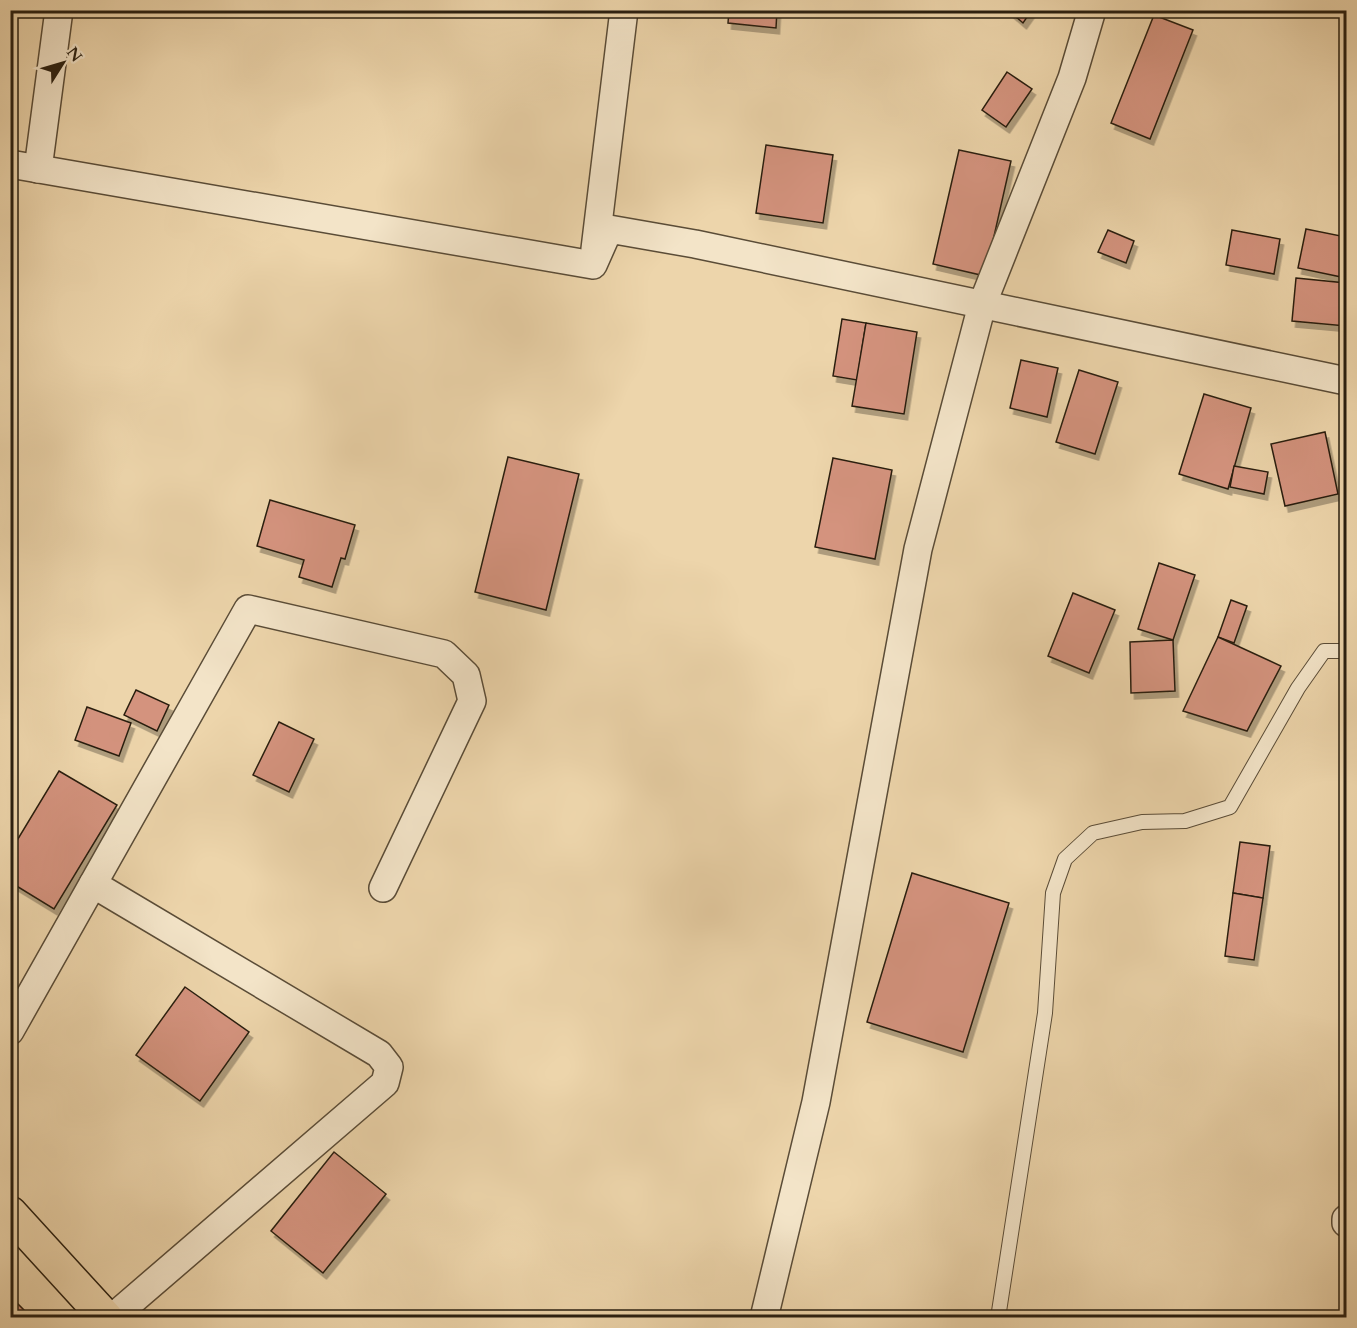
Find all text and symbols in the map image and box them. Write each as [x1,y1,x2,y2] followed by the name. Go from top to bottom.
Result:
[33,33,93,93] north arrow
[61,42,87,67] text: N

